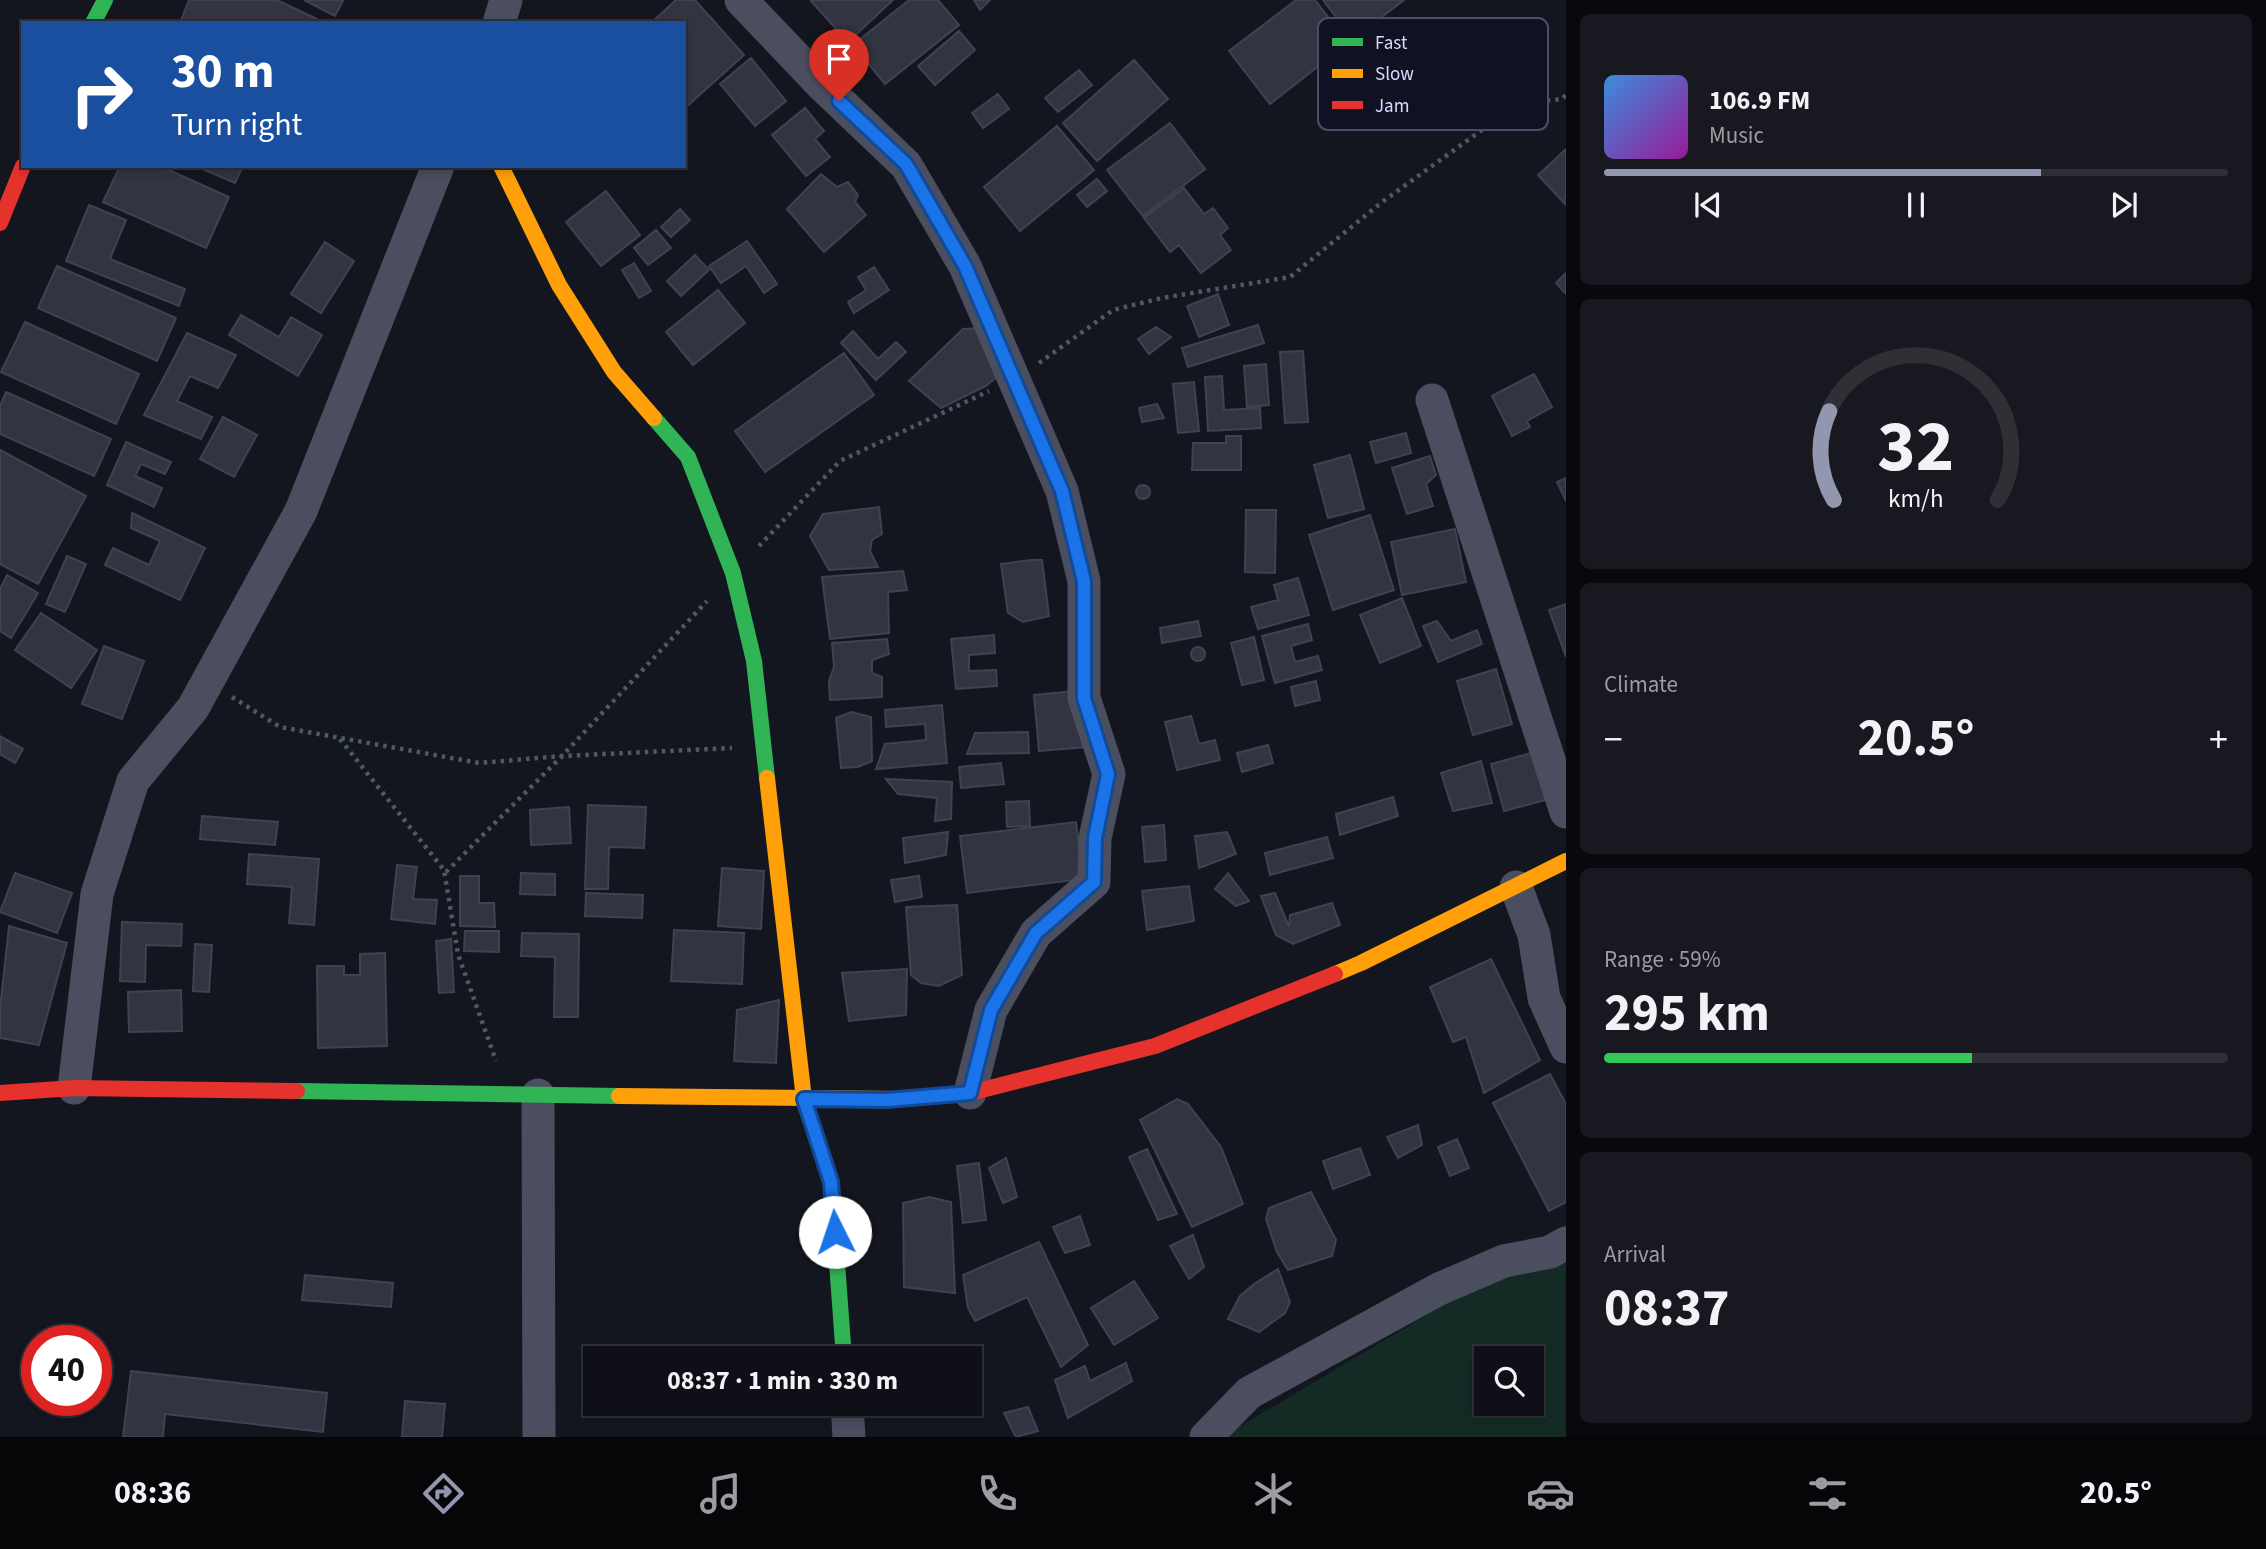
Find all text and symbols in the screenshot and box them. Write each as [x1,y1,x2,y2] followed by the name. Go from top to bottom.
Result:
[1318,18,1548,130] legend
[809,29,869,101] pin
[1375,30,1408,57] text: Fast
[171,37,275,107] text: 30 m
[820,40,858,78] icon: arrive
[56,49,147,140] icon: right
[1375,61,1414,88] text: Slow
[1709,82,1810,119] text: 106.9 FM
[1375,93,1409,120] text: Jam
[171,102,302,148] text: Turn right
[1709,119,1764,152] text: Music
[1689,186,1727,224] icon: previous
[1897,186,1935,224] icon: pause
[2105,186,2143,224] icon: next
[1878,395,1954,499] text: 32
[1888,481,1944,517] text: km/h
[1604,668,1678,701] text: Climate
[1858,702,1974,776] text: 20.5°
[1604,713,1623,767] text: −
[2209,713,2228,767] text: +
[1604,943,1721,976] text: Range · 59%
[1604,977,1770,1051] text: 295 km
[798,1195,872,1269] position arrow
[1604,1238,1666,1271] text: Arrival
[1604,1272,1729,1346] text: 08:37
[21,1325,112,1416] speed limit sign: 40
[1474,1346,1544,1416] map controls
[1474,1346,1544,1416] button: search
[667,1362,898,1399] text: 08:37 · 1 min · 330 m
[419,1469,468,1518] icon: directions
[696,1469,745,1518] icon: music
[973,1469,1022,1518] icon: phone
[1249,1469,1298,1518] icon: climate
[1526,1469,1575,1518] icon: car
[1803,1469,1852,1518] icon: filters
[114,1470,191,1516] text: 08:36
[2080,1470,2152,1516] text: 20.5°

